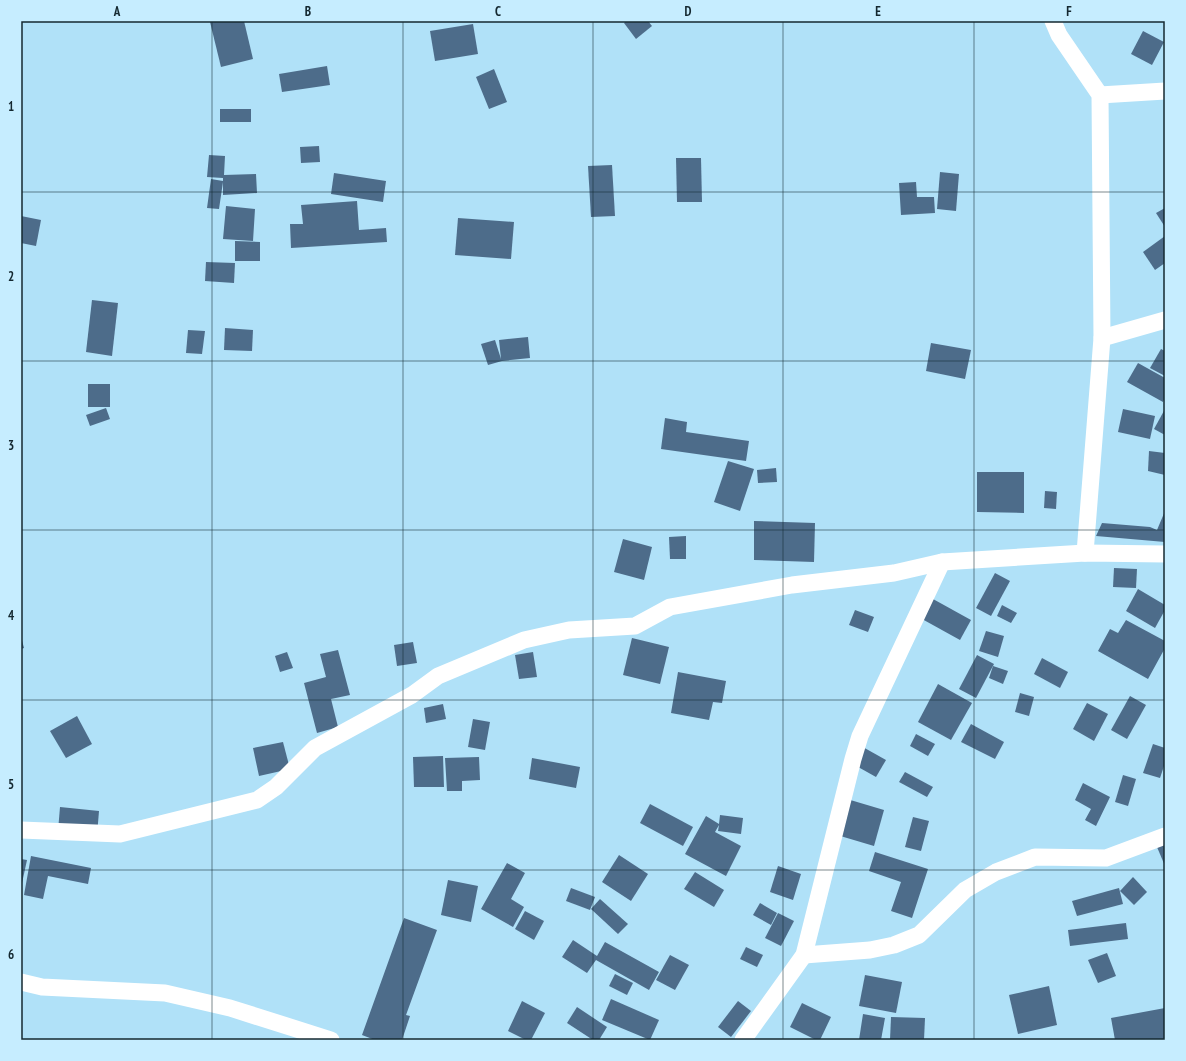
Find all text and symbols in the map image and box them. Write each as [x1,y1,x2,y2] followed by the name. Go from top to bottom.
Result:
[113,3,121,20] text: A
[305,3,311,20] text: B
[495,3,501,20] text: C
[685,3,692,20] text: D
[875,3,881,20] text: E
[1066,3,1072,20] text: F
[8,98,14,115] text: 1
[8,268,14,285] text: 2
[8,437,14,454] text: 3
[8,607,15,624] text: 4
[8,776,14,793] text: 5
[8,946,14,963] text: 6

